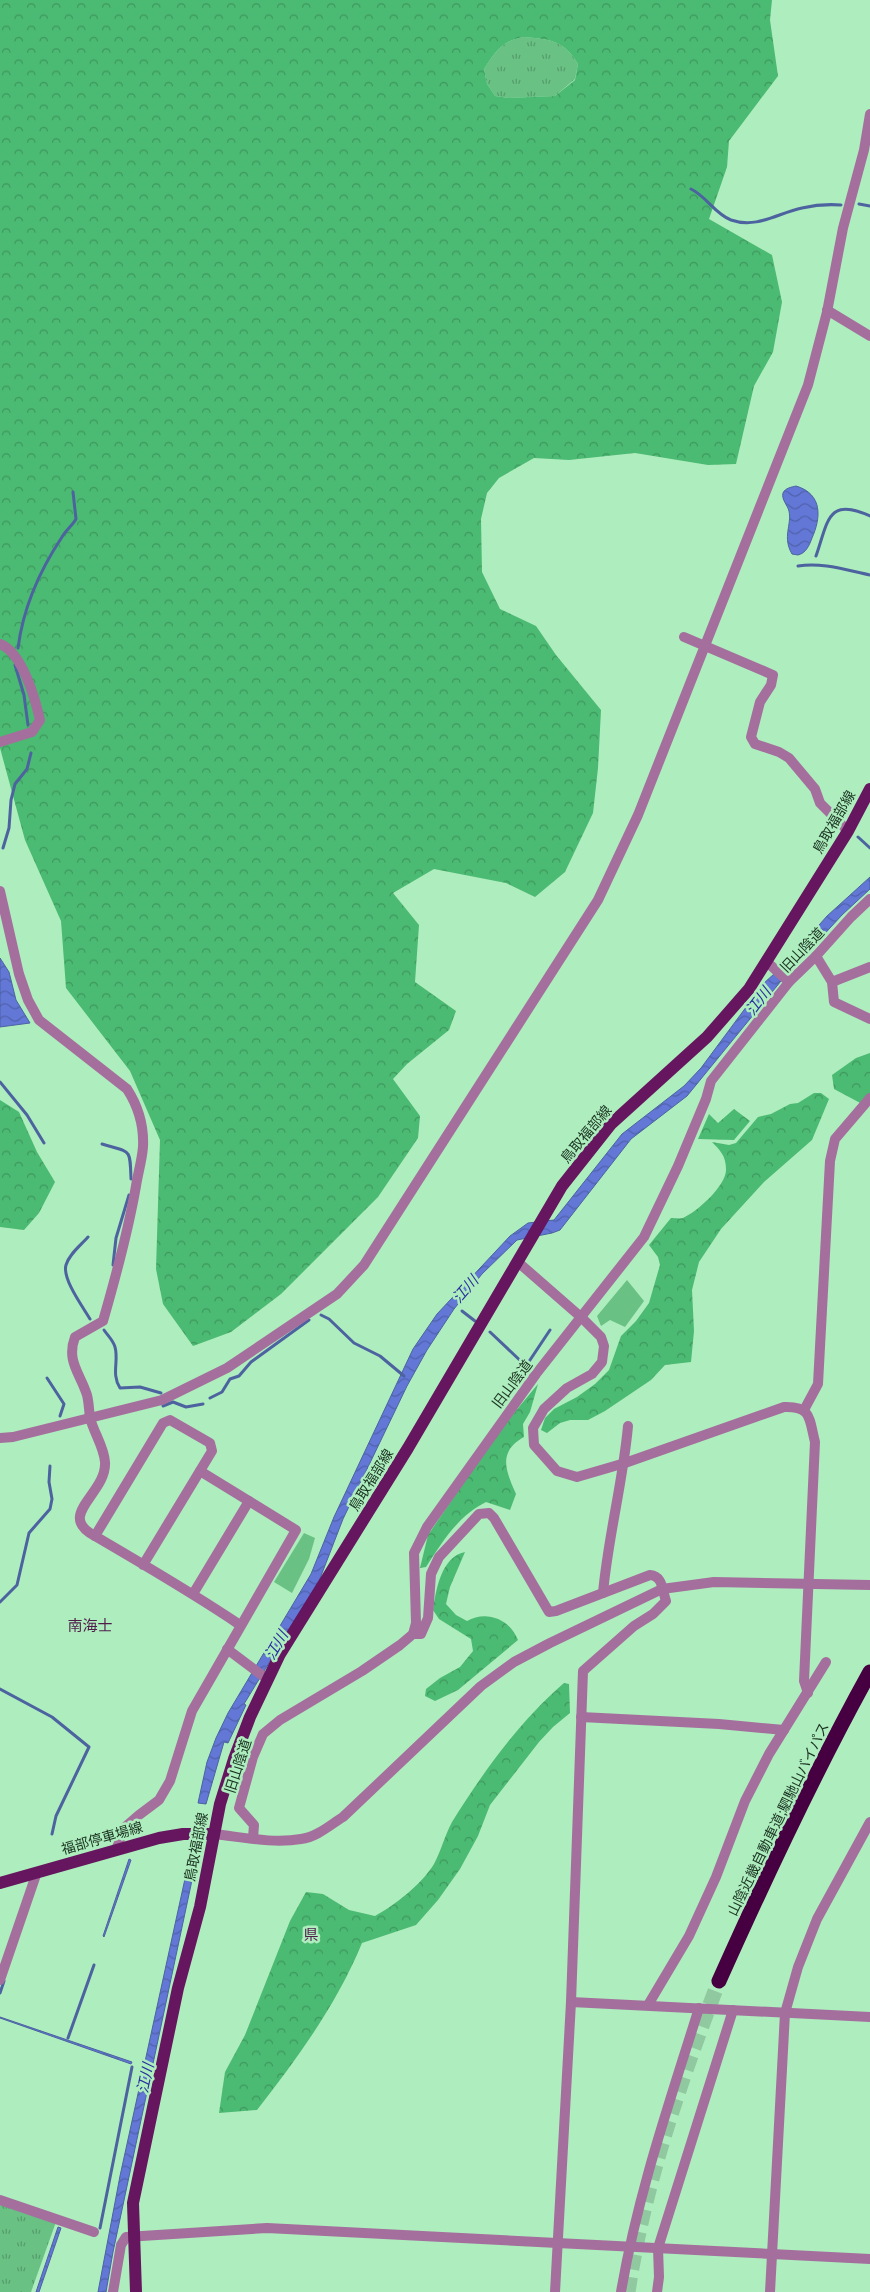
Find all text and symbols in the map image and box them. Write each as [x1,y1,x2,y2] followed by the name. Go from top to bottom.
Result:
[809,787,859,857] street label: 鳥取福部線
[776,924,828,976] street label: 旧山陰道
[741,982,776,1019] water label: 江川
[557,1101,615,1167] street label: 鳥取福部線
[448,1270,483,1307] water label: 江川
[488,1356,536,1412] street label: 旧山陰道
[345,1446,397,1514] street label: 鳥取福部線
[67,1616,113,1635] district label: 南海士
[260,1626,293,1663] water label: 江川
[723,1719,833,1919] street label: 山陰近畿自動車道;駟馳山バイパス
[221,1737,255,1795] street label: 旧山陰道
[180,1811,212,1883] street label: 鳥取福部線
[59,1818,145,1858] street label: 福部停車場線
[303,1925,319,1944] district label: 県
[133,2059,158,2095] water label: 江川

